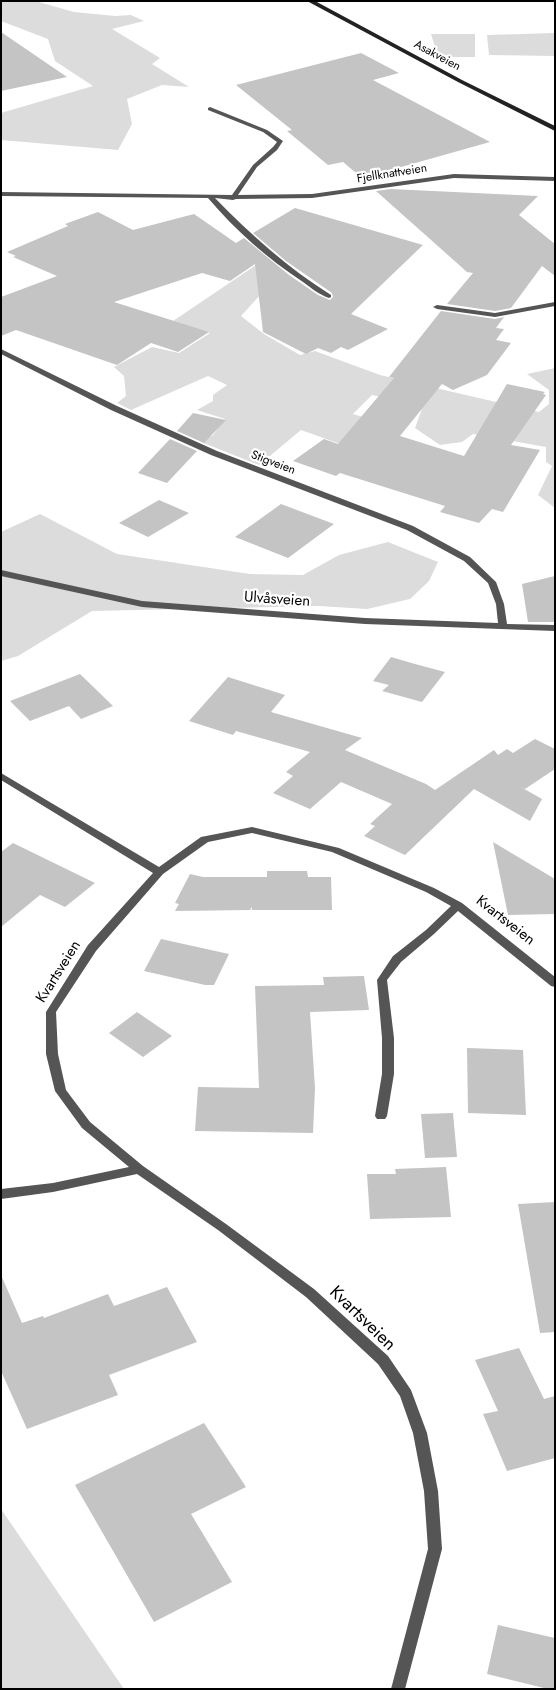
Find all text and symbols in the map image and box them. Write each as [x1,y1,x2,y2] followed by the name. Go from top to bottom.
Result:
[411,38,463,74] street label: Asakveien
[356,161,428,187] street label: Fjellknattveien
[249,448,297,478] street label: Stigveien
[243,589,311,611] street label: Ulvåsveien
[472,892,538,950] street label: Kvartsveien
[33,938,85,1006] street label: Kvartsveien
[324,1282,400,1356] street label: Kvartsveien

